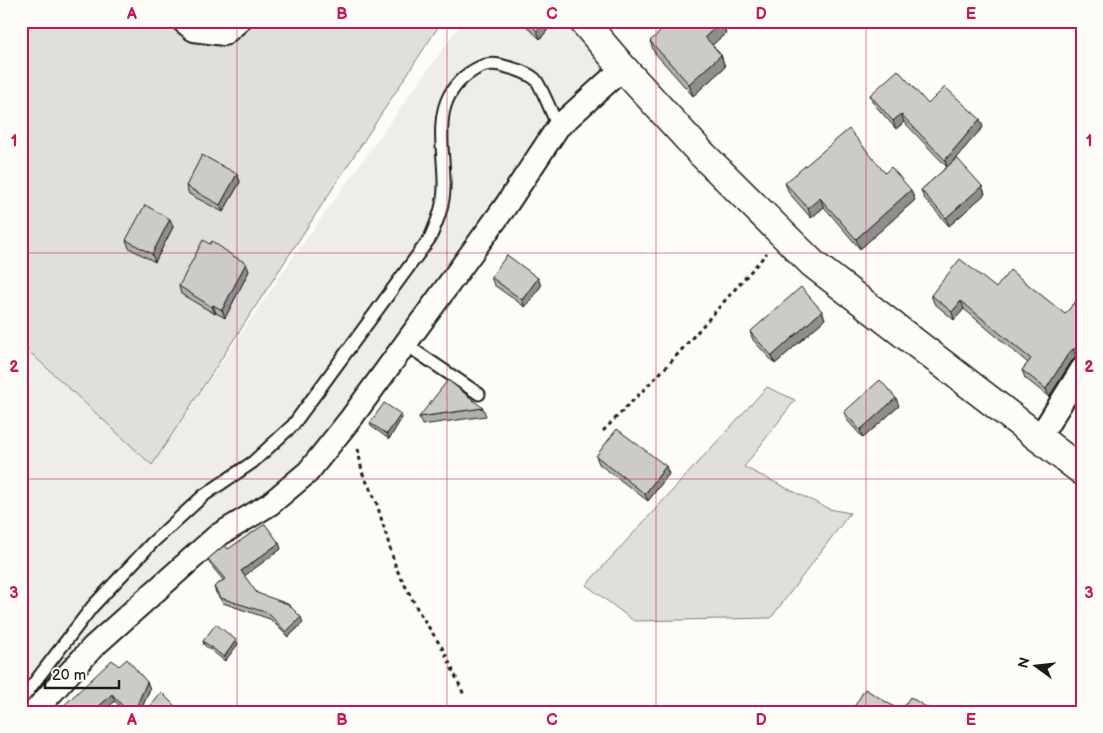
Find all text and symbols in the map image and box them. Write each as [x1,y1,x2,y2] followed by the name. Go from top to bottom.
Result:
[126,5,137,24] text: A
[336,5,348,24] text: B
[546,5,558,24] text: C
[755,5,767,24] text: D
[966,5,976,24] text: E
[11,132,17,151] text: 1
[1086,132,1092,151] text: 1
[9,358,19,377] text: 2
[1084,358,1094,377] text: 2
[9,584,19,603] text: 3
[1084,584,1094,603] text: 3
[1010,640,1060,690] north arrow
[1014,655,1033,670] text: N
[45,658,119,690] scale bar
[52,666,86,685] text: 20 m
[126,711,137,730] text: A
[336,711,348,730] text: B
[546,711,558,730] text: C
[755,711,767,730] text: D
[966,711,976,730] text: E

